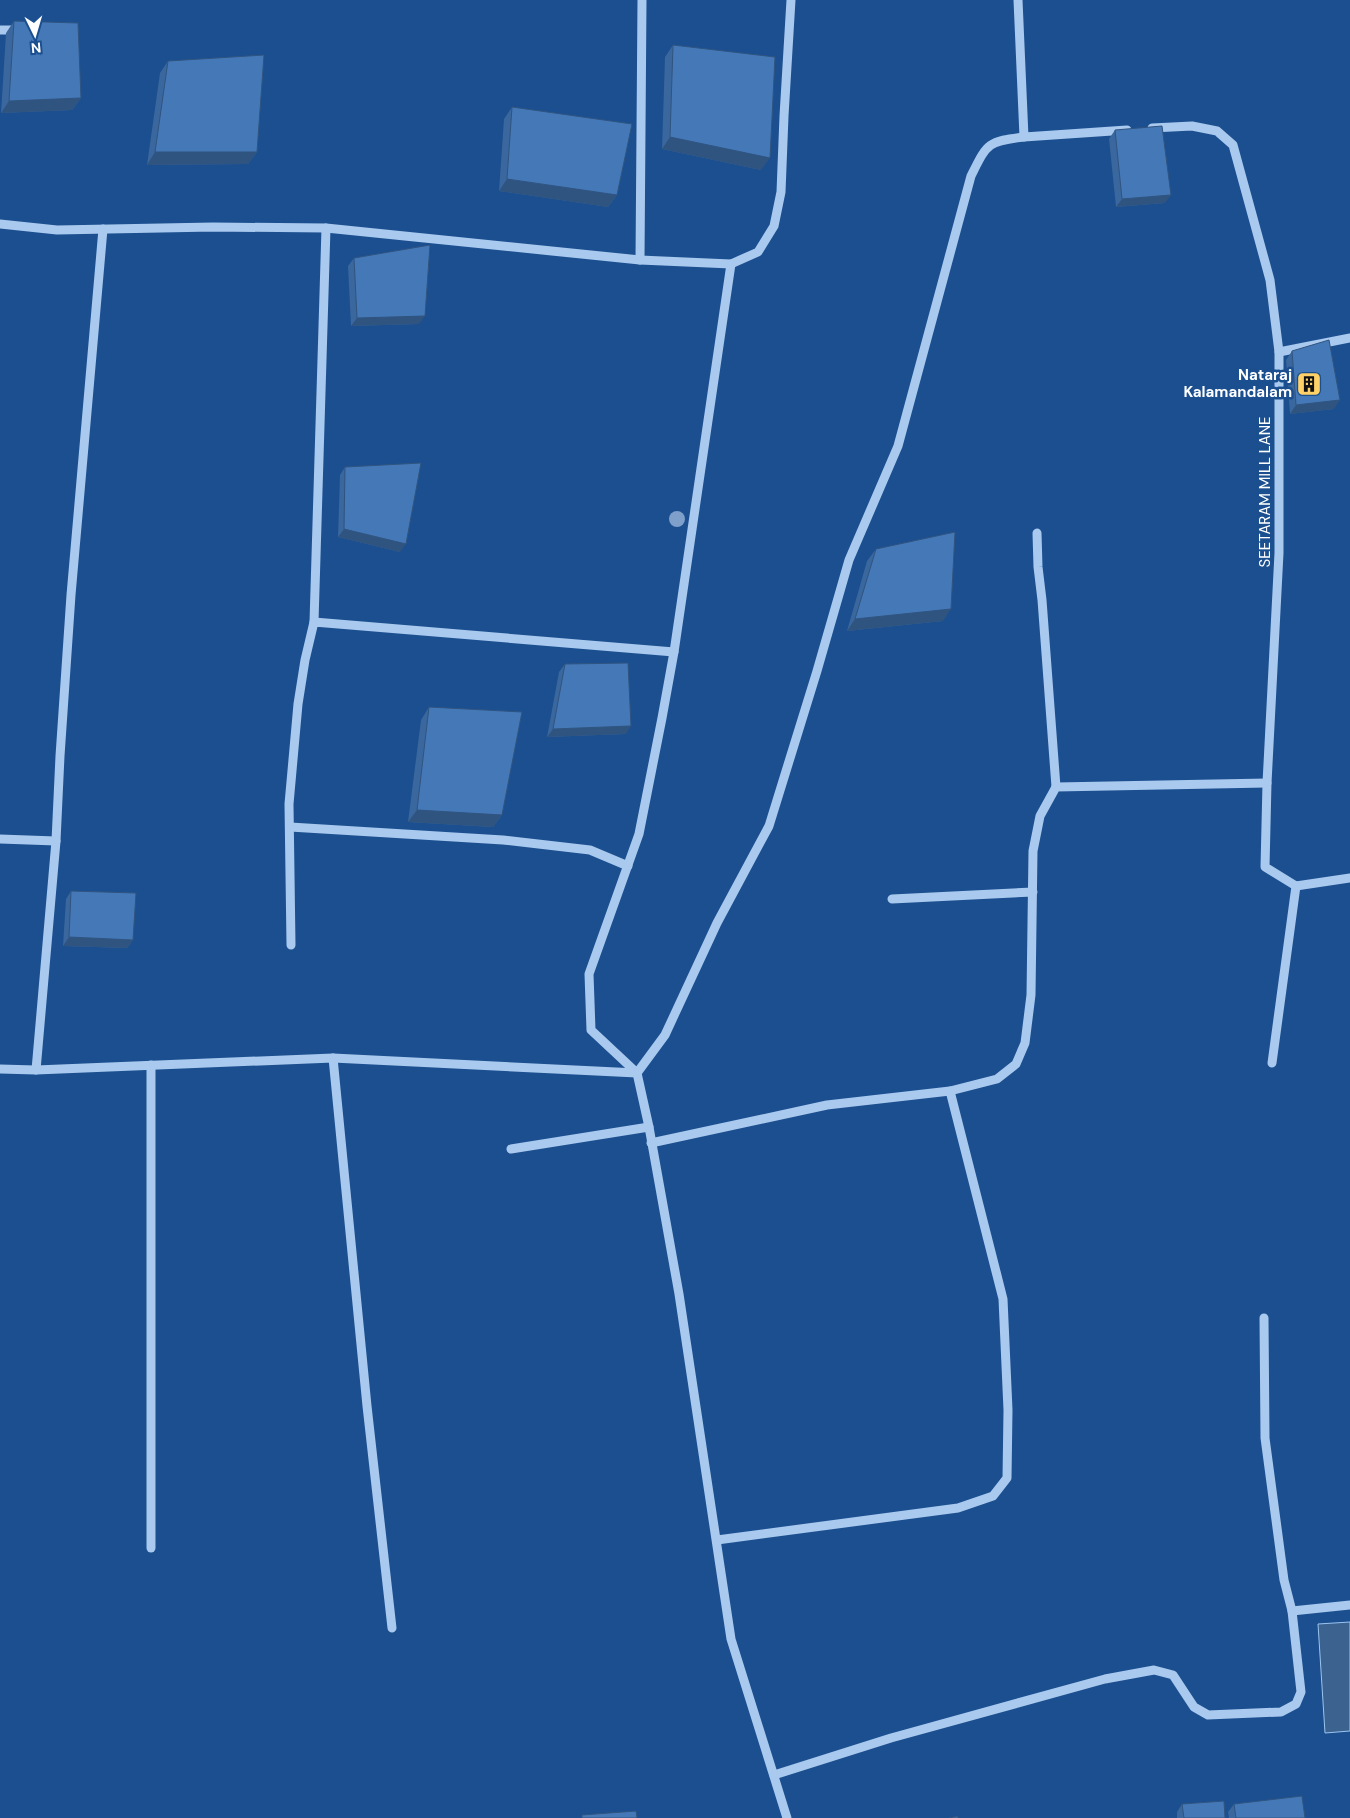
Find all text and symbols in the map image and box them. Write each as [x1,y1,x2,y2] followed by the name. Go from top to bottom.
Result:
[10,10,60,60] north arrow
[30,39,42,57] text: N
[1183,365,1292,402] place label: Nataraj Kalamandalam
[1296,371,1322,397] building icon: Nataraj Kalamandalam
[1255,417,1275,567] street label: SEETARAM MILL LANE

